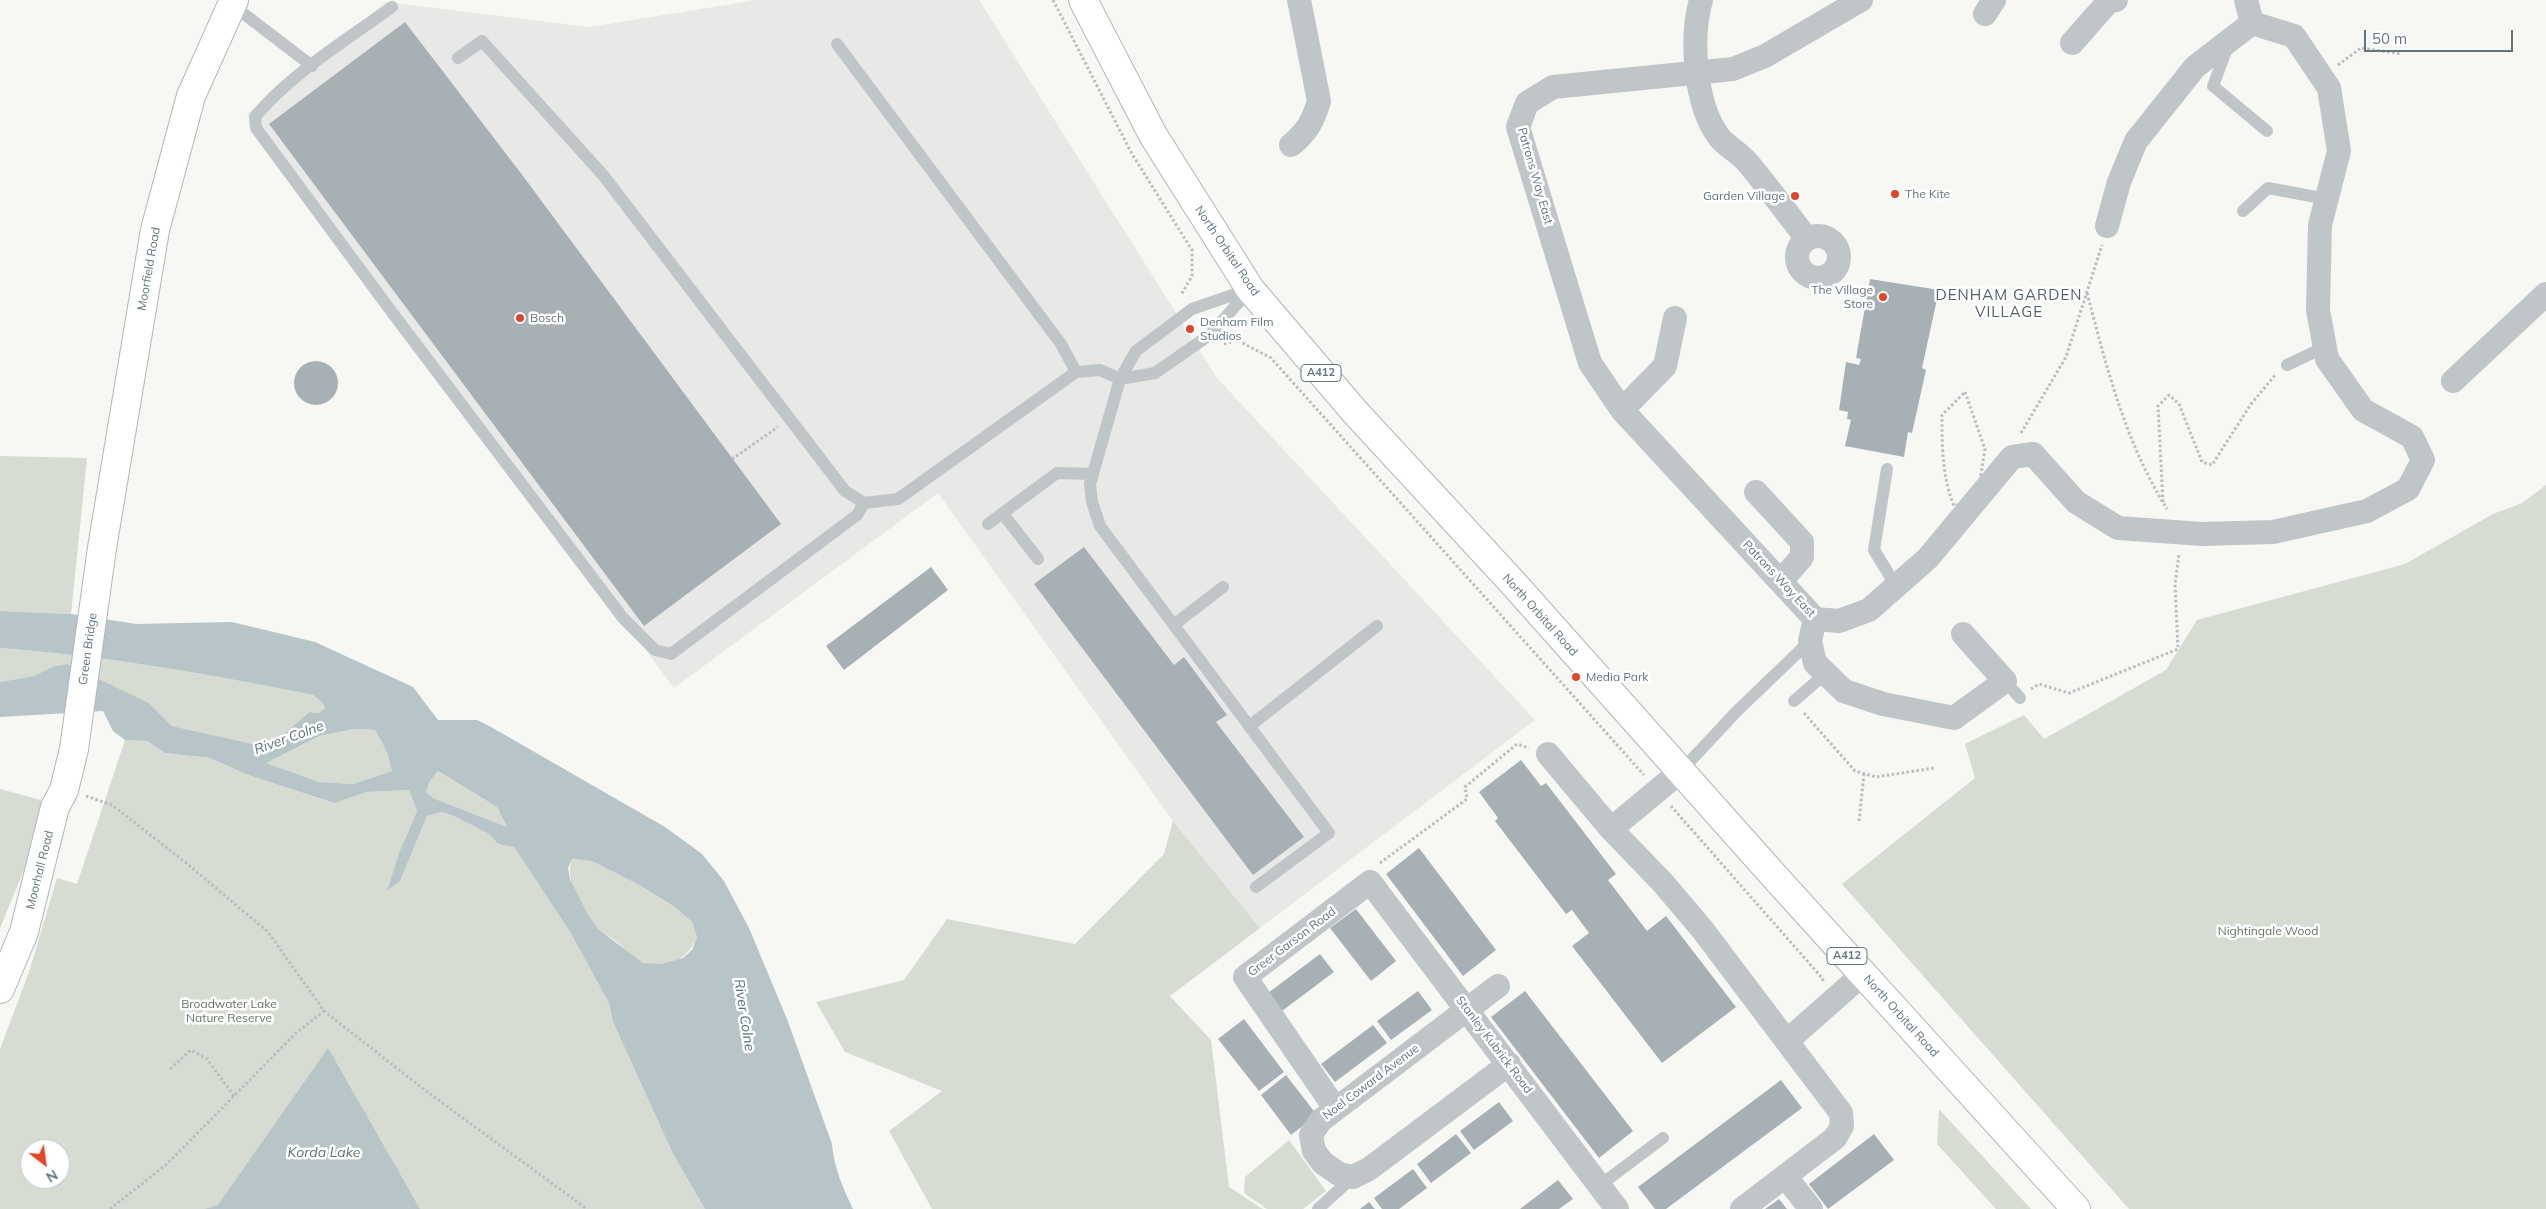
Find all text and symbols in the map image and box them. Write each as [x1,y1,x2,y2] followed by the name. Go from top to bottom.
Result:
[2366,20,2515,52] scale bar
[2372,29,2407,48] text: 50 m
[1514,126,1556,226] street label: Patrons Way East
[1905,187,1950,201] place label: The Kite
[1889,188,1901,200] marker: The Kite
[1703,189,1785,203] place label: Garden Village
[1789,190,1801,202] marker: Garden Village
[1192,203,1262,299] street label: North Orbital Road
[135,226,163,312] street label: Moorfield Road
[1811,283,1873,311] place label: The Village Store
[1934,286,2084,321] district label: DENHAM GARDEN VILLAGE
[1877,291,1889,303] marker: The Village Store
[530,311,564,325] place label: Bosch
[514,312,526,324] marker: Bosch
[1200,315,1273,343] place label: Denham Film Studios
[1184,323,1196,335] marker: Denham Film Studios
[1301,364,1341,382] road number: A412
[1740,538,1818,620] street label: Patrons Way East
[1499,571,1581,659] street label: North Orbital Road
[76,612,100,686] street label: Green Bridge
[1586,670,1648,684] place label: Media Park
[1570,671,1582,683] marker: Media Park
[252,718,326,758] water label: River Colne
[23,829,57,911] street label: Moorhall Road
[1245,904,1339,980] street label: Greer Garson Road
[2218,924,2318,938] park label: Nightingale Wood
[1827,948,1867,964] road number: A412
[1860,972,1942,1060] street label: North Orbital Road
[730,978,758,1052] water label: River Colne
[1453,993,1535,1097] street label: Stanley Kubrick Road
[181,997,277,1025] park label: Broadwater Lake Nature Reserve
[1320,1041,1422,1123] street label: Noel Coward Avenue
[20,1139,70,1189] north arrow
[288,1145,360,1161] water label: Korda Lake
[43,1166,61,1187] text: N

